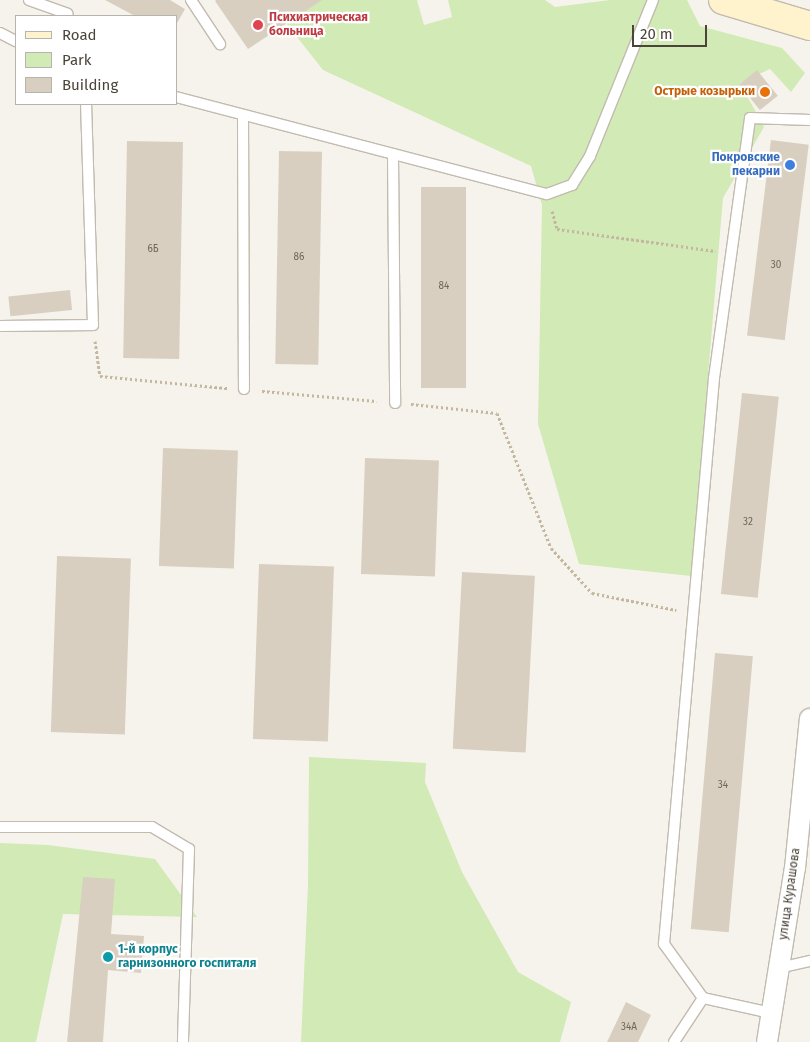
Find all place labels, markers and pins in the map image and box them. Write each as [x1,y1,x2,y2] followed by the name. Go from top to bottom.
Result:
[269,11,368,39] place label: Психиатрическая больница
[251,18,265,32] marker: Психиатрическая больница
[654,85,755,99] place label: Острые козырьки
[759,86,771,98] marker: Острые козырьки
[712,151,780,179] place label: Покровские пекарни
[784,159,796,171] marker: Покровские пекарни
[118,943,256,971] place label: 1-й корпус гарнизонного госпиталя
[102,951,114,963] marker: 1-й корпус гарнизонного госпиталя

